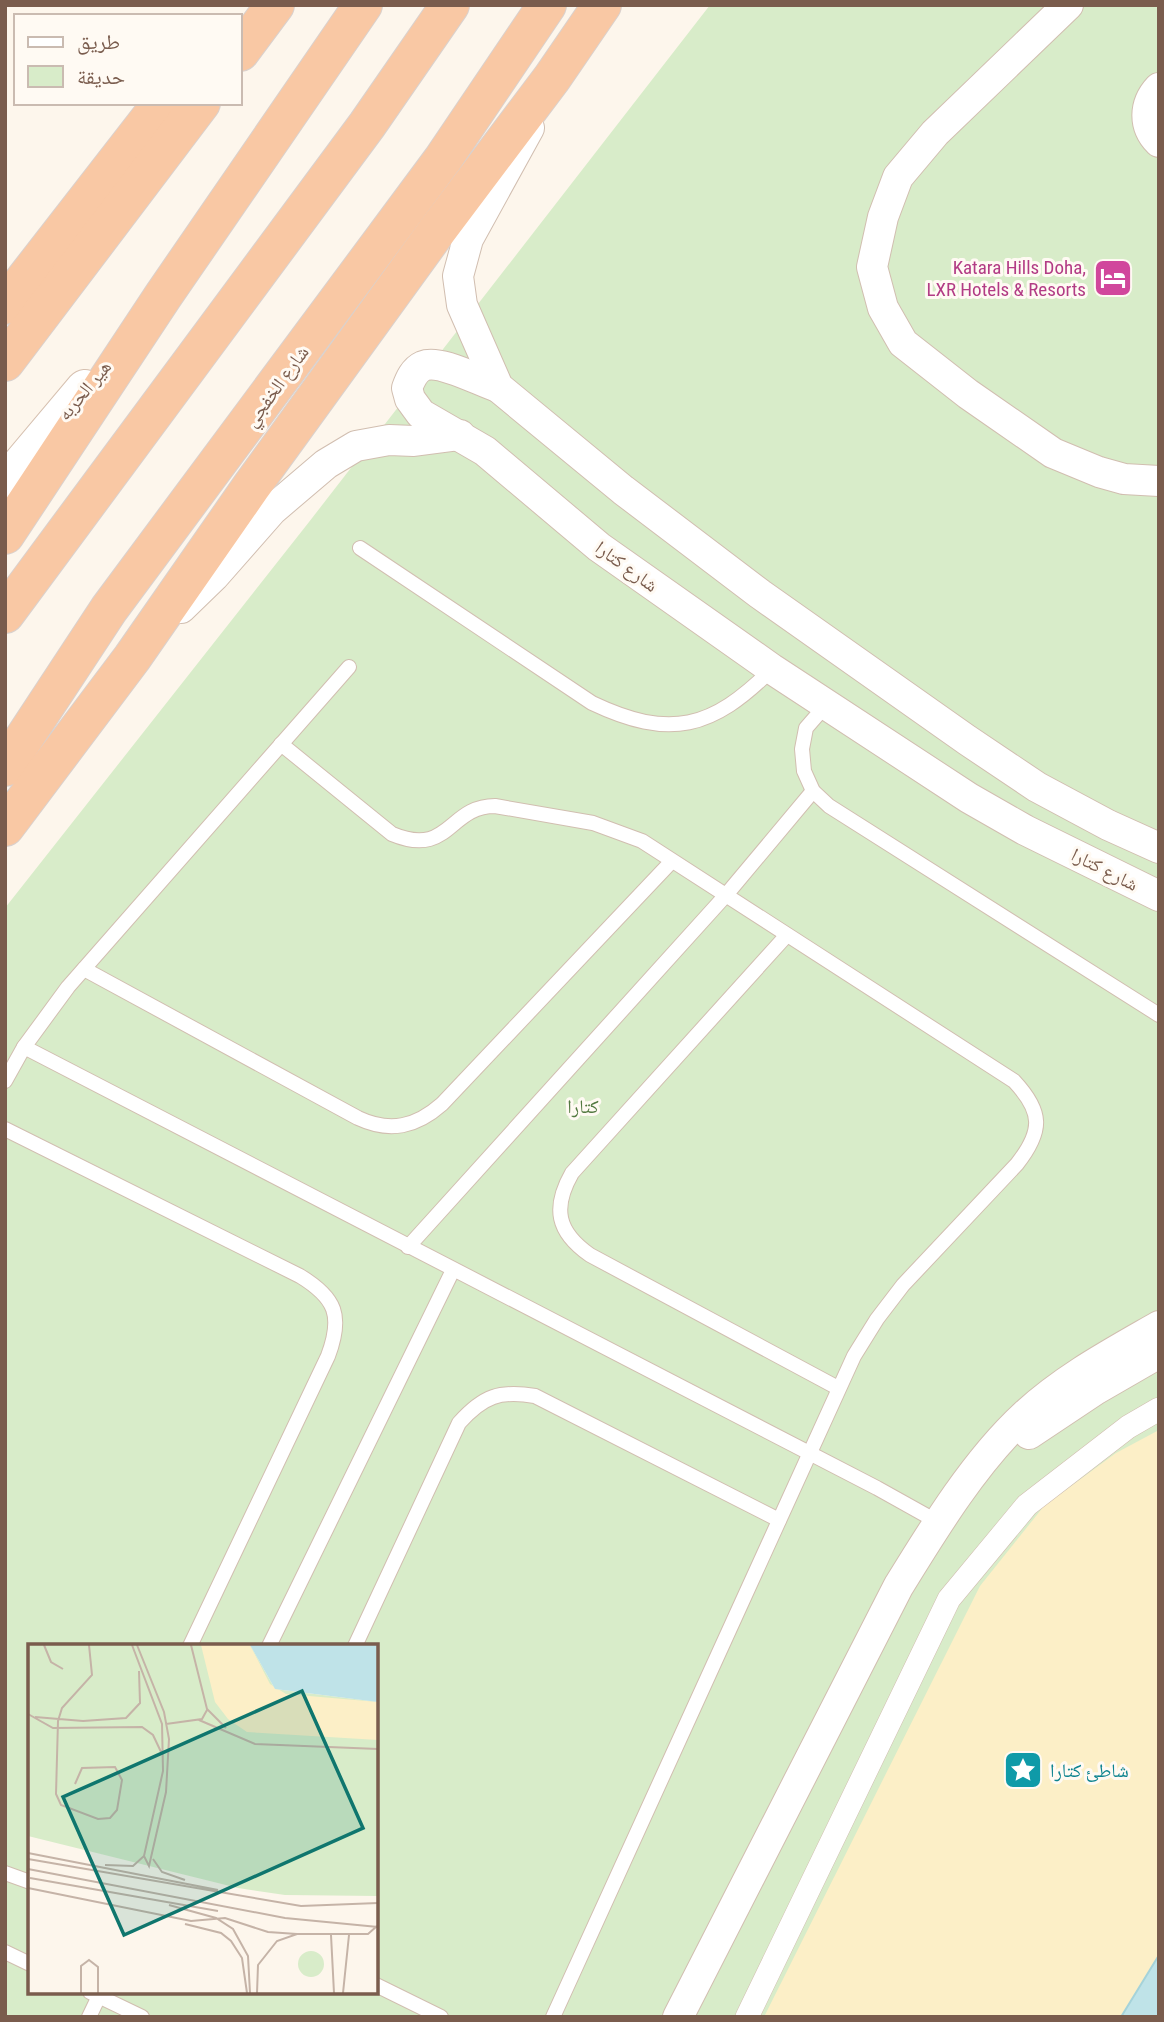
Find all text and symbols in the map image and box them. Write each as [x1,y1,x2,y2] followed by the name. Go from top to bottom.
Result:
[14,14,242,105] legend
[77,30,120,55] text: طريق
[77,65,125,89] text: حديقة
[926,256,1086,301] place label: Katara Hills Doha, LXR Hotels & Resorts
[1092,257,1134,299] hotel icon: Katara Hills Doha, LXR Hotels & Resorts
[239,341,317,434] street label: شارع الخفجي
[53,356,116,425] street label: هير الحربه
[591,536,663,597] street label: شارع كتارا
[1068,843,1142,896] street label: شارع كتارا
[567,1095,599,1118] park label: كتارا
[28,1644,378,1994] inset map
[1002,1749,1044,1791] place icon: شاطئ كتارا
[1050,1759,1129,1782] place label: شاطئ كتارا

